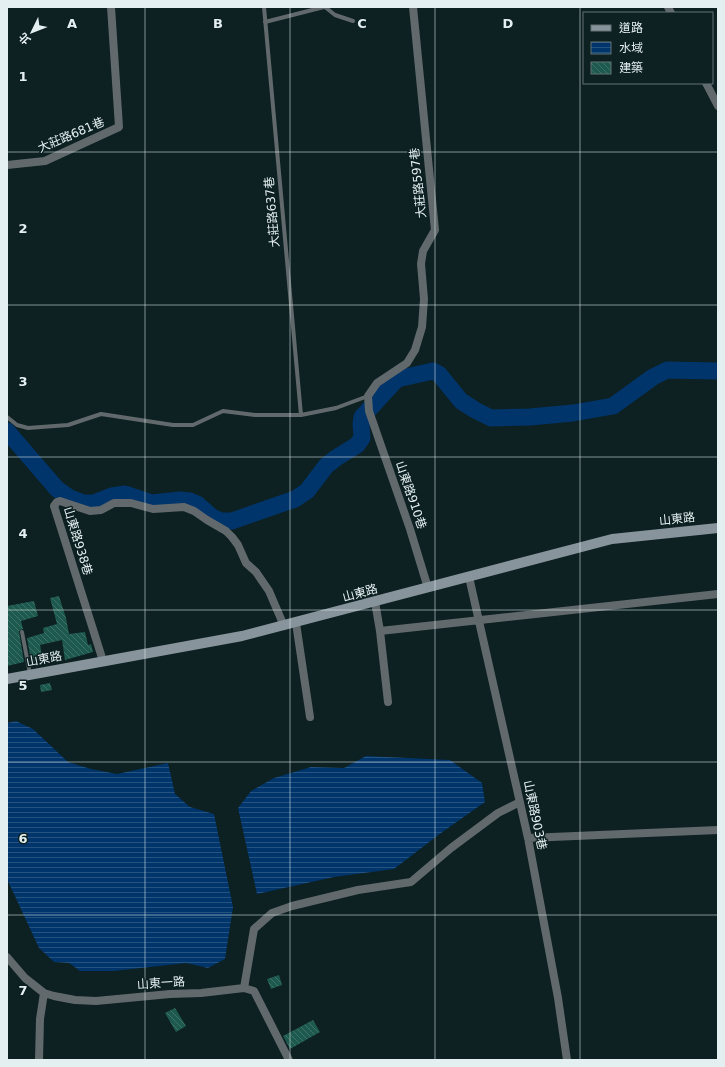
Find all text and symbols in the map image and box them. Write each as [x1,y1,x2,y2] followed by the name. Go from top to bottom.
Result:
[12,12,52,52] north arrow
[583,12,713,84] legend
[67,16,77,31] text: A
[213,16,223,31] text: B
[357,16,367,31] text: C
[503,16,514,31] text: D
[619,21,643,35] text: 道路
[17,30,34,47] text: 北
[619,41,643,55] text: 水域
[619,61,643,75] text: 建築
[18,69,28,84] text: 1
[36,115,106,155] street label: 大莊路681巷
[407,147,429,219] street label: 大莊路597巷
[262,176,282,248] street label: 大莊路637巷
[18,221,28,236] text: 2
[18,374,28,389] text: 3
[393,459,429,531] street label: 山東路910巷
[61,505,95,577] street label: 山東路938巷
[658,510,696,528] street label: 山東路
[18,526,28,541] text: 4
[341,582,379,604] street label: 山東路
[25,649,63,669] street label: 山東路
[18,678,28,693] text: 5
[521,779,549,851] street label: 山東路903巷
[18,831,28,846] text: 6
[137,974,185,992] street label: 山東一路
[18,983,28,998] text: 7

